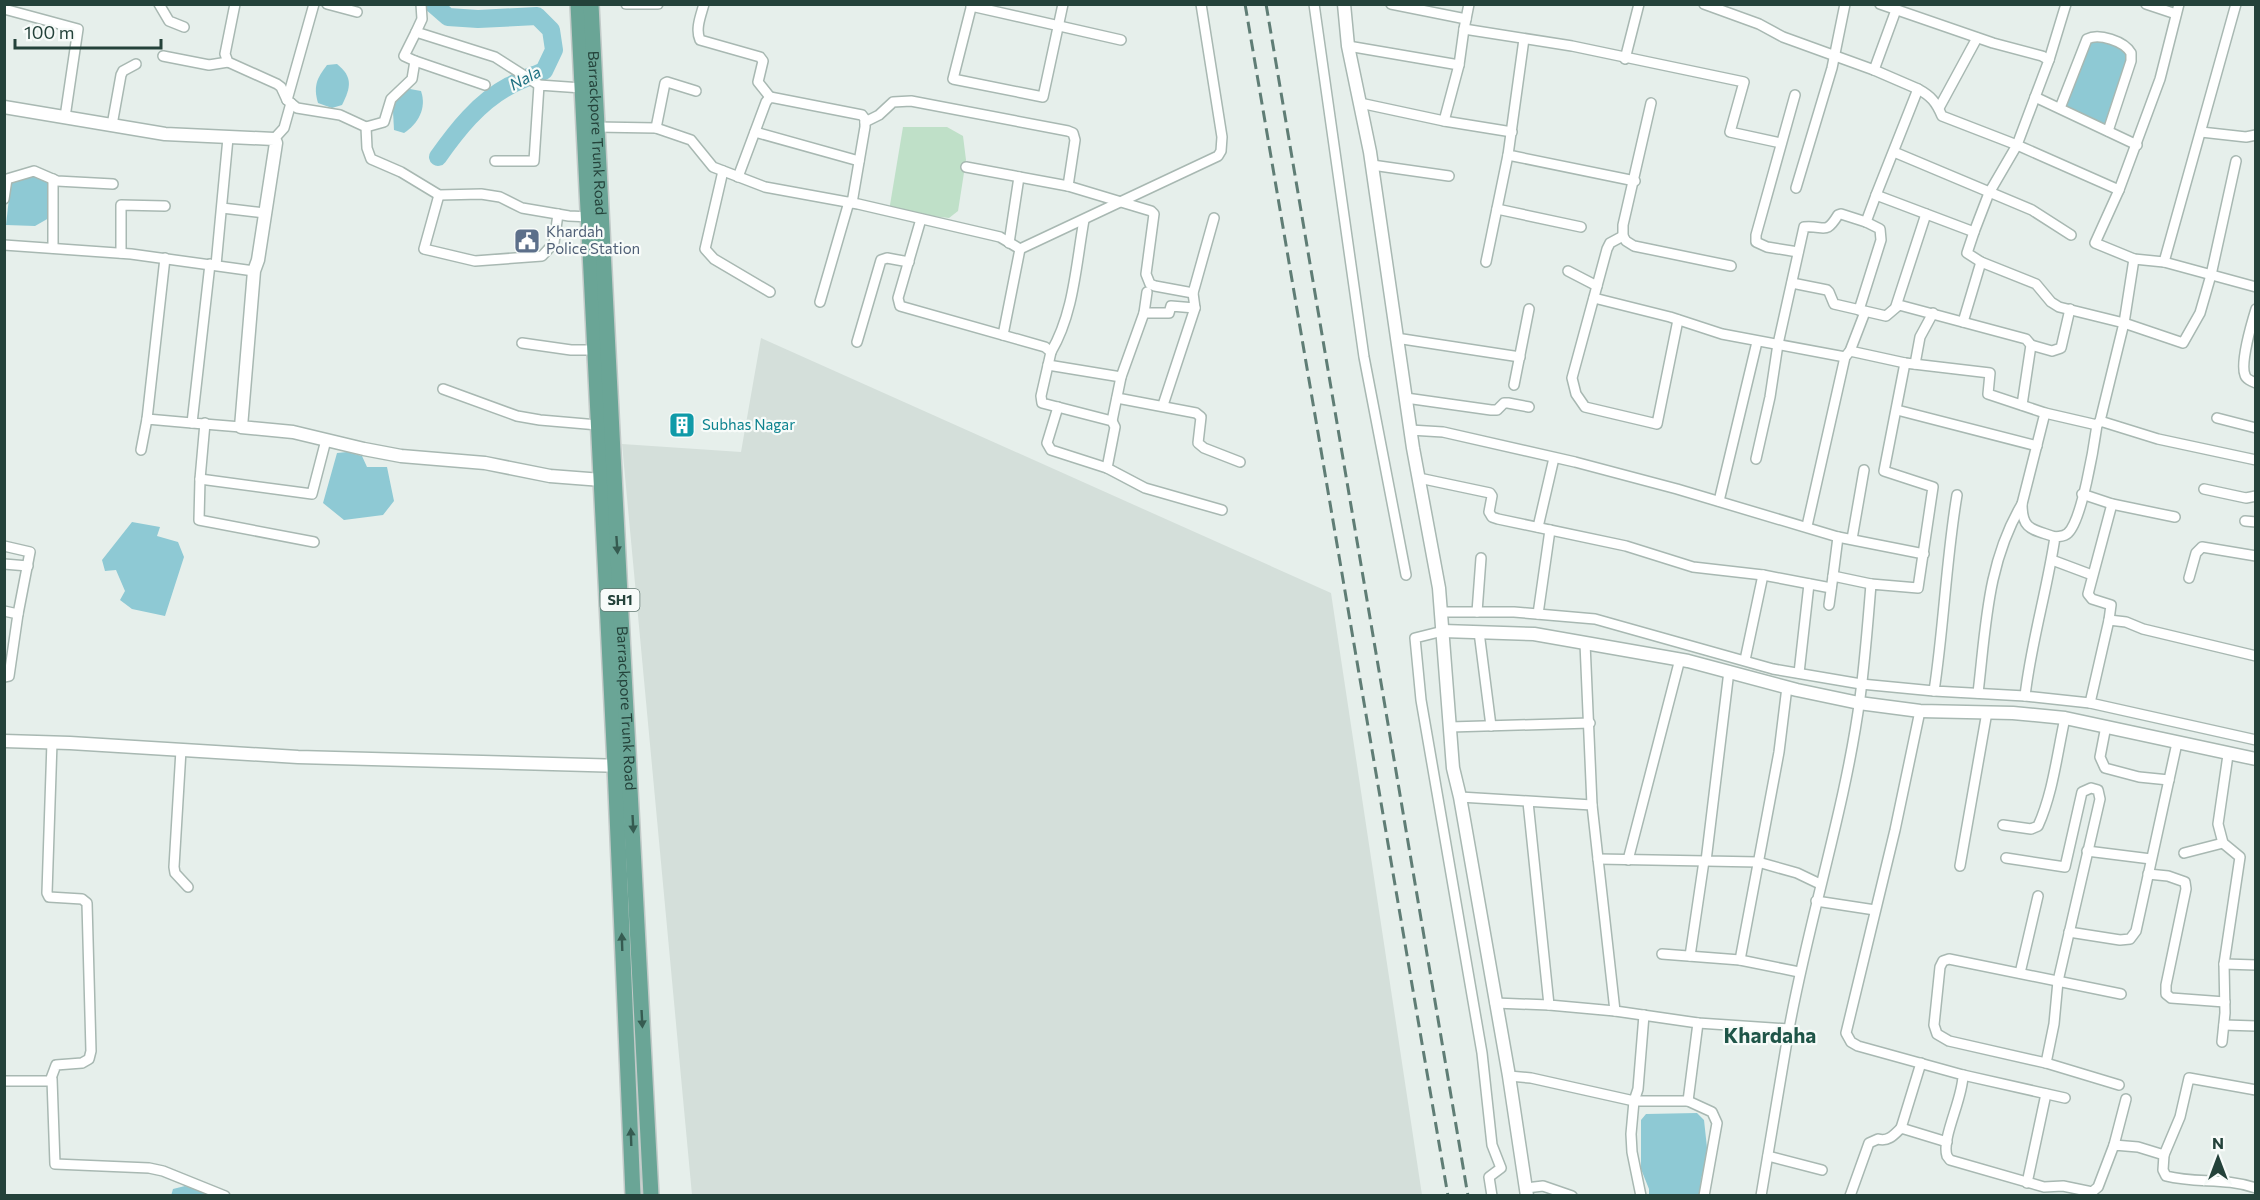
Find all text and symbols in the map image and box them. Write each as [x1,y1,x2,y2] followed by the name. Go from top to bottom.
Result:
[15,12,160,50] scale bar
[24,21,74,43] text: 100 m
[585,50,611,216] street label: Barrackpore Trunk Road
[506,61,544,94] water label: Nala
[546,222,640,257] place label: Khardah Police Station
[512,226,542,256] public building icon: Khardah Police Station
[667,410,697,440] building icon: Subhas Nagar
[702,415,795,433] place label: Subhas Nagar
[612,536,622,555] one-way arrow
[600,589,640,611] road number: SH1
[614,625,640,791] street label: Barrackpore Trunk Road
[628,814,638,833] one-way arrow
[618,933,627,952] one-way arrow
[638,1009,647,1028] one-way arrow
[1724,1022,1816,1047] district label: Khardaha
[626,1128,635,1147] one-way arrow
[2188,1128,2248,1188] north arrow
[2212,1133,2224,1152] text: N

